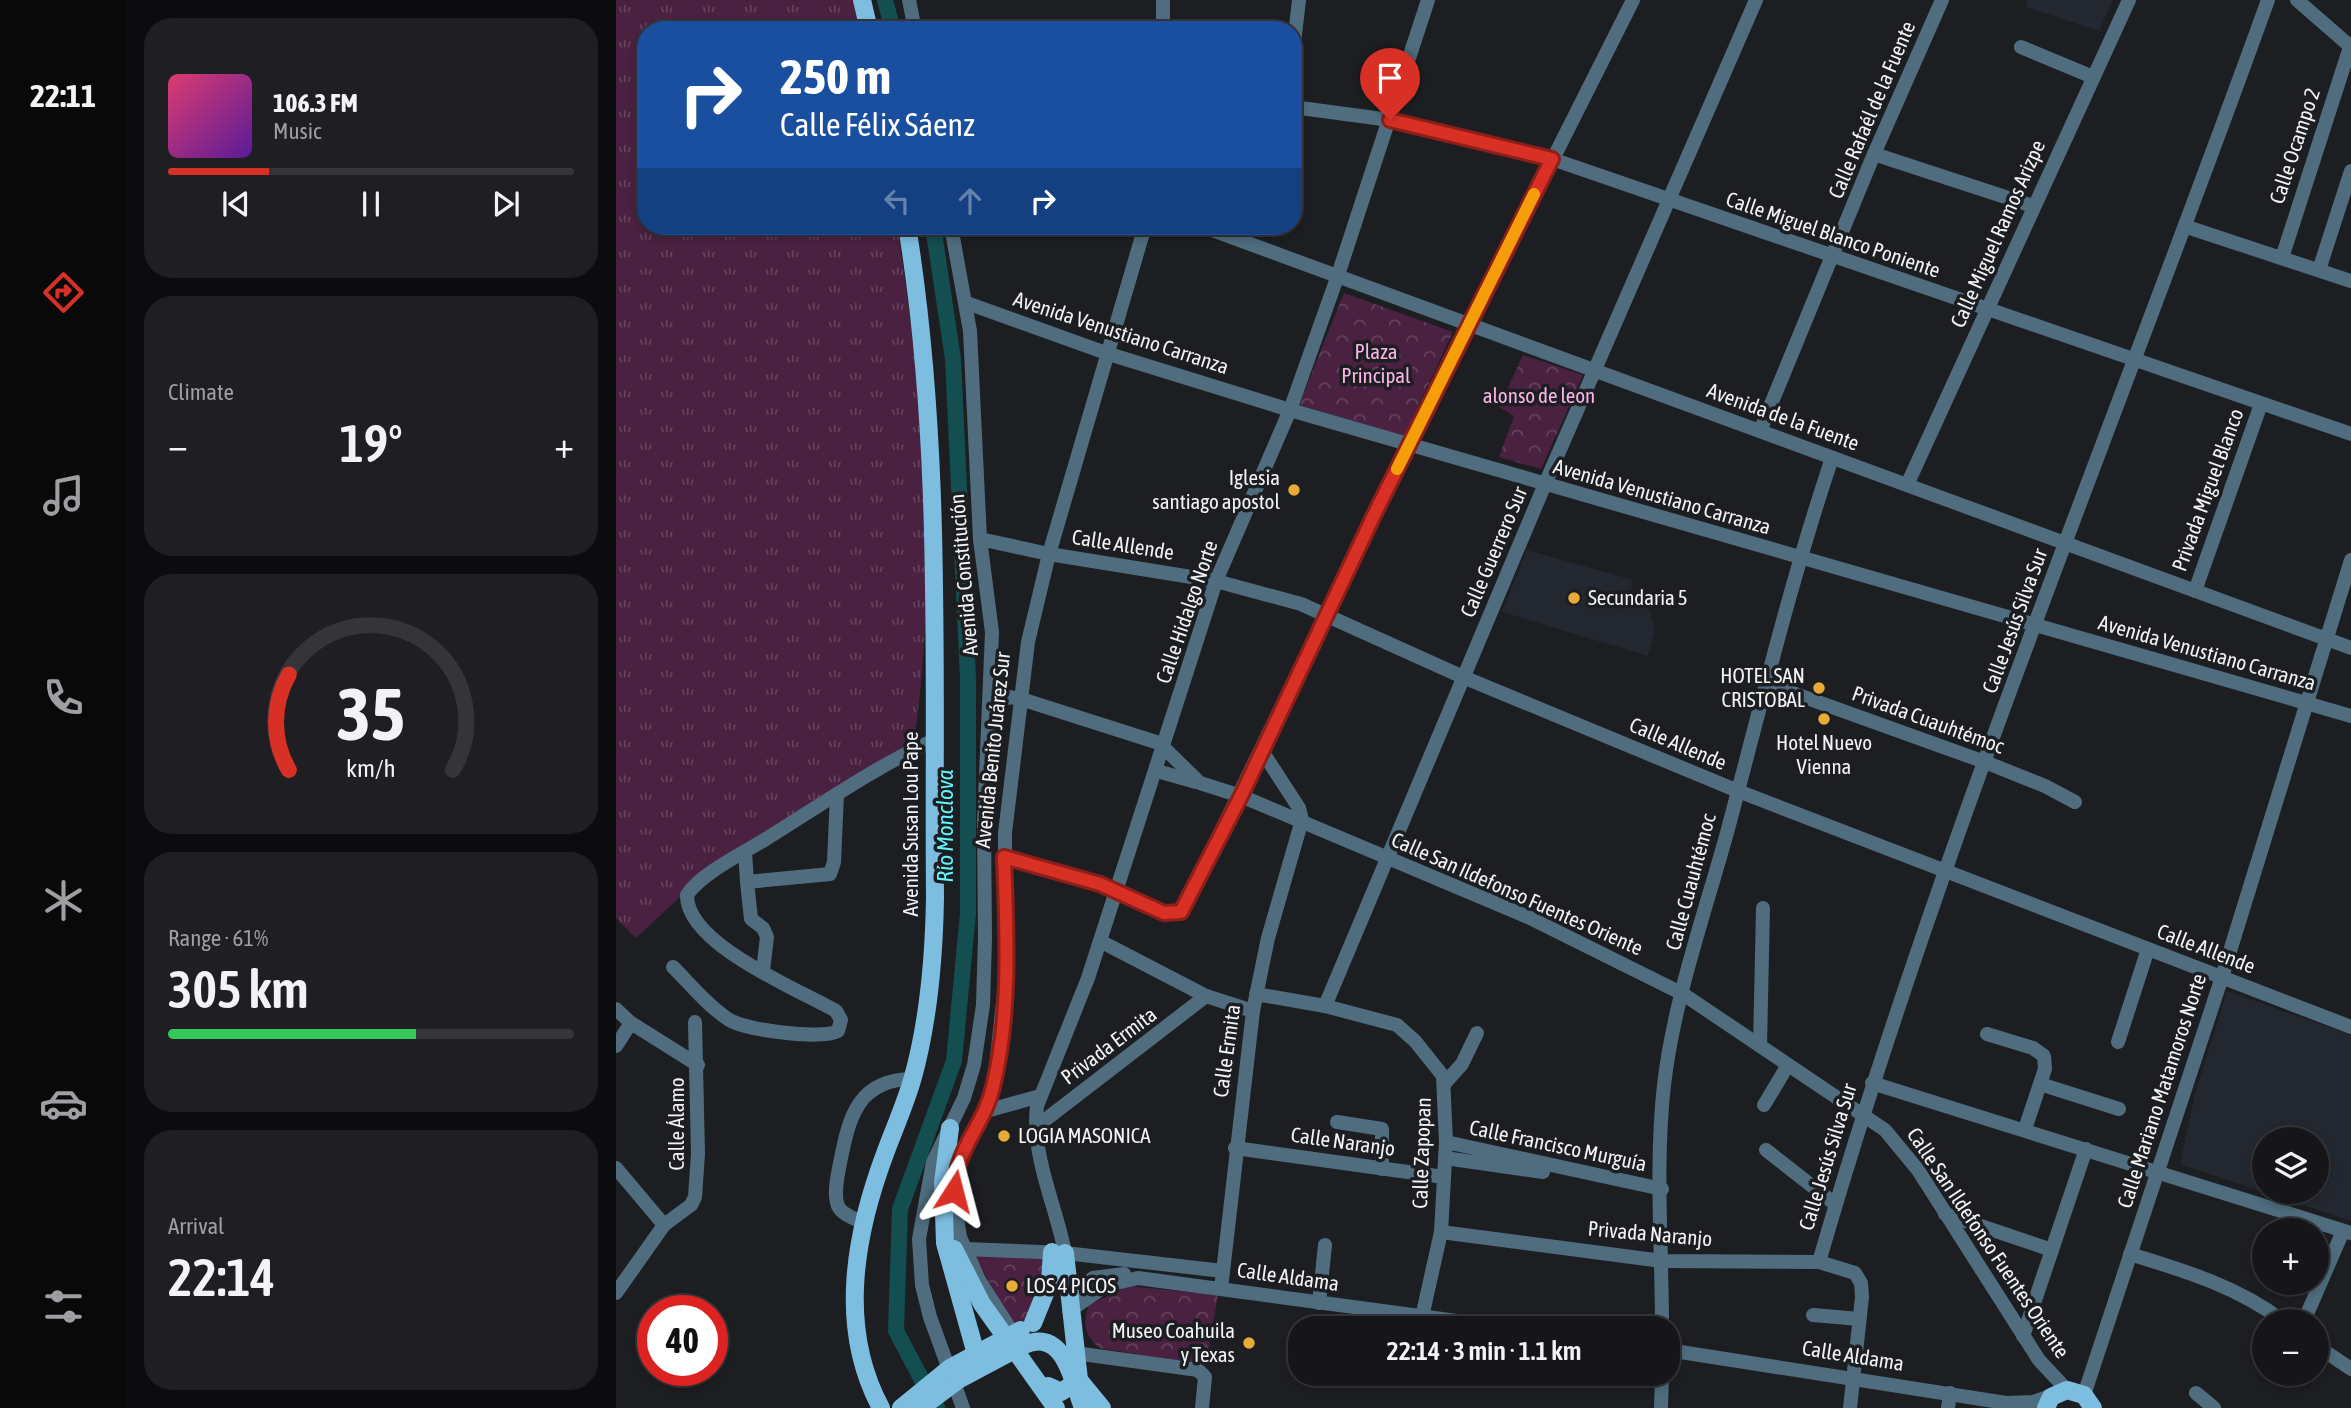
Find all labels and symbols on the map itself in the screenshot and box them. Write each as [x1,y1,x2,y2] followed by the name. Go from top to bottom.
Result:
[1823,17,1919,202] street label: Calle Rafaél de la Fuente
[1360,48,1420,120] pin
[2264,85,2324,206] street label: Calle Ocampo 2
[1945,136,2049,331] street label: Calle Miguel Ramos Arizpe
[1723,186,1943,282] street label: Calle Miguel Blanco Poniente
[1011,286,1232,378] street label: Avenida Venustiano Carranza
[1341,339,1411,387] park label: Plaza Principal
[1704,377,1863,455] street label: Avenida de la Fuente
[1483,383,1595,407] park label: alonso de leon
[2166,405,2248,574] street label: Privada Miguel Blanco
[1551,454,1774,539] street label: Avenida Venustiano Carranza
[1152,465,1280,513] place label: Iglesia santiago apostol
[1286,482,1302,498] marker: Iglesia santiago apostol
[1455,482,1532,620] street label: Calle Guerrero Sur
[944,493,982,657] street label: Avenida Constitución
[1070,524,1176,564] street label: Calle Allende
[1150,537,1222,686] street label: Calle Hidalgo Norte
[1977,544,2052,696] street label: Calle Jesús Silva Sur
[1588,585,1688,609] place label: Secundaria 5
[1566,590,1582,606] marker: Secundaria 5
[2096,610,2319,695] street label: Avenida Venustiano Carranza
[970,650,1014,849] street label: Avenida Benito Juárez Sur
[1720,663,1805,711] place label: HOTEL SAN CRISTOBAL
[1811,680,1827,696] marker: HOTEL SAN CRISTOBAL
[1849,680,2008,758] street label: Privada Cuauhtémoc
[1816,711,1832,727] marker: Hotel Nuevo Vienna
[1626,712,1730,774] street label: Calle Allende
[1776,730,1872,778] place label: Hotel Nuevo Vienna
[898,731,922,917] street label: Avenida Susan Lou Pape
[932,769,958,882] water label: Río Monclova
[1660,811,1720,953] street label: Calle Cuauhtémoc
[1388,827,1647,959] street label: Calle San Ildefonso Fuentes Oriente
[2154,918,2259,978] street label: Calle Allende
[2112,971,2210,1211] street label: Calle Mariano Matamoros Norte
[1056,1002,1161,1089] street label: Privada Ermita
[1208,1003,1244,1099] street label: Calle Ermita
[664,1077,688,1171] street label: Calle Álamo
[1793,1080,1861,1233] street label: Calle Jesús Silva Sur
[1407,1097,1435,1209] street label: Calle Zapopan
[1467,1115,1649,1176] street label: Calle Francisco Murguía
[1289,1122,1397,1160] street label: Calle Naranjo
[1018,1123,1151,1147] place label: LOGIA MASONICA
[1903,1123,2075,1362] street label: Calle San Ildefonso Fuentes Oriente
[996,1128,1012,1144] marker: LOGIA MASONICA
[917,1154,991,1228] position arrow
[1587,1216,1713,1250] street label: Privada Naranjo
[1236,1257,1341,1295] street label: Calle Aldama
[1026,1273,1116,1297] place label: LOS 4 PICOS
[1004,1278,1020,1294] marker: LOS 4 PICOS
[637,1295,728,1386] speed limit sign: 40
[1112,1318,1235,1366] place label: Museo Coahuila y Texas
[1241,1335,1257,1351] marker: Museo Coahuila y Texas
[1801,1335,1906,1375] street label: Calle Aldama

